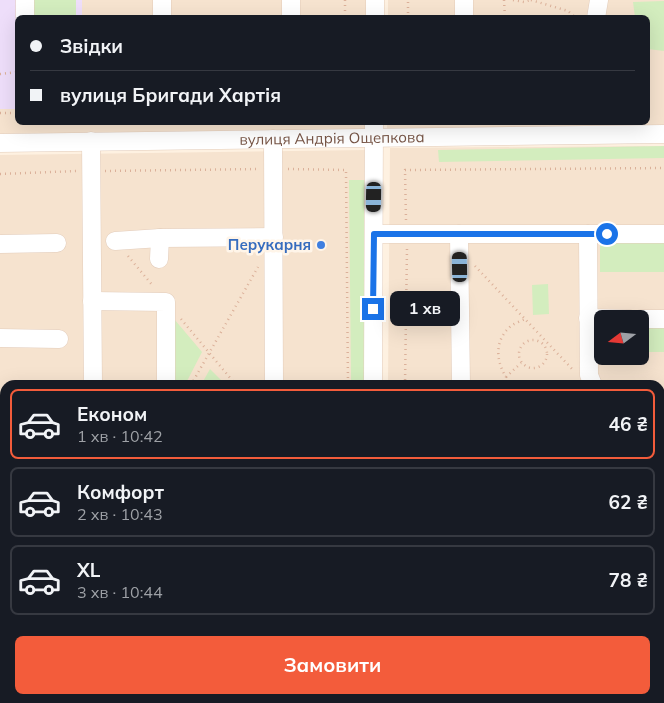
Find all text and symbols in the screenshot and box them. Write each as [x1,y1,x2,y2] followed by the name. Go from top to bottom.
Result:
[60,34,123,58] text: Звідки
[60,83,281,107] text: вулиця Бригади Хартія
[239,127,425,149] street label: вулиця Андрія Ощепкова
[366,182,381,212] car
[596,223,618,245] route start
[228,235,311,254] place label: Перукарня
[315,239,327,251] marker: Перукарня
[452,252,467,282] car
[390,292,460,326] callout: 1 хв
[362,298,384,320] route end
[409,298,441,318] text: 1 хв
[594,310,649,365] north arrow
[594,310,649,365] map controls
[17,402,62,447] icon: car
[77,402,147,426] text: Економ
[609,412,648,436] text: 46 ₴
[77,426,163,446] text: 1 хв · 10:42
[17,480,62,525] icon: car
[77,480,164,504] text: Комфорт
[609,490,648,514] text: 62 ₴
[77,504,163,524] text: 2 хв · 10:43
[17,558,62,603] icon: car
[77,558,100,582] text: XL
[609,568,648,592] text: 78 ₴
[77,582,163,602] text: 3 хв · 10:44
[15,636,650,694] button: Замовити

